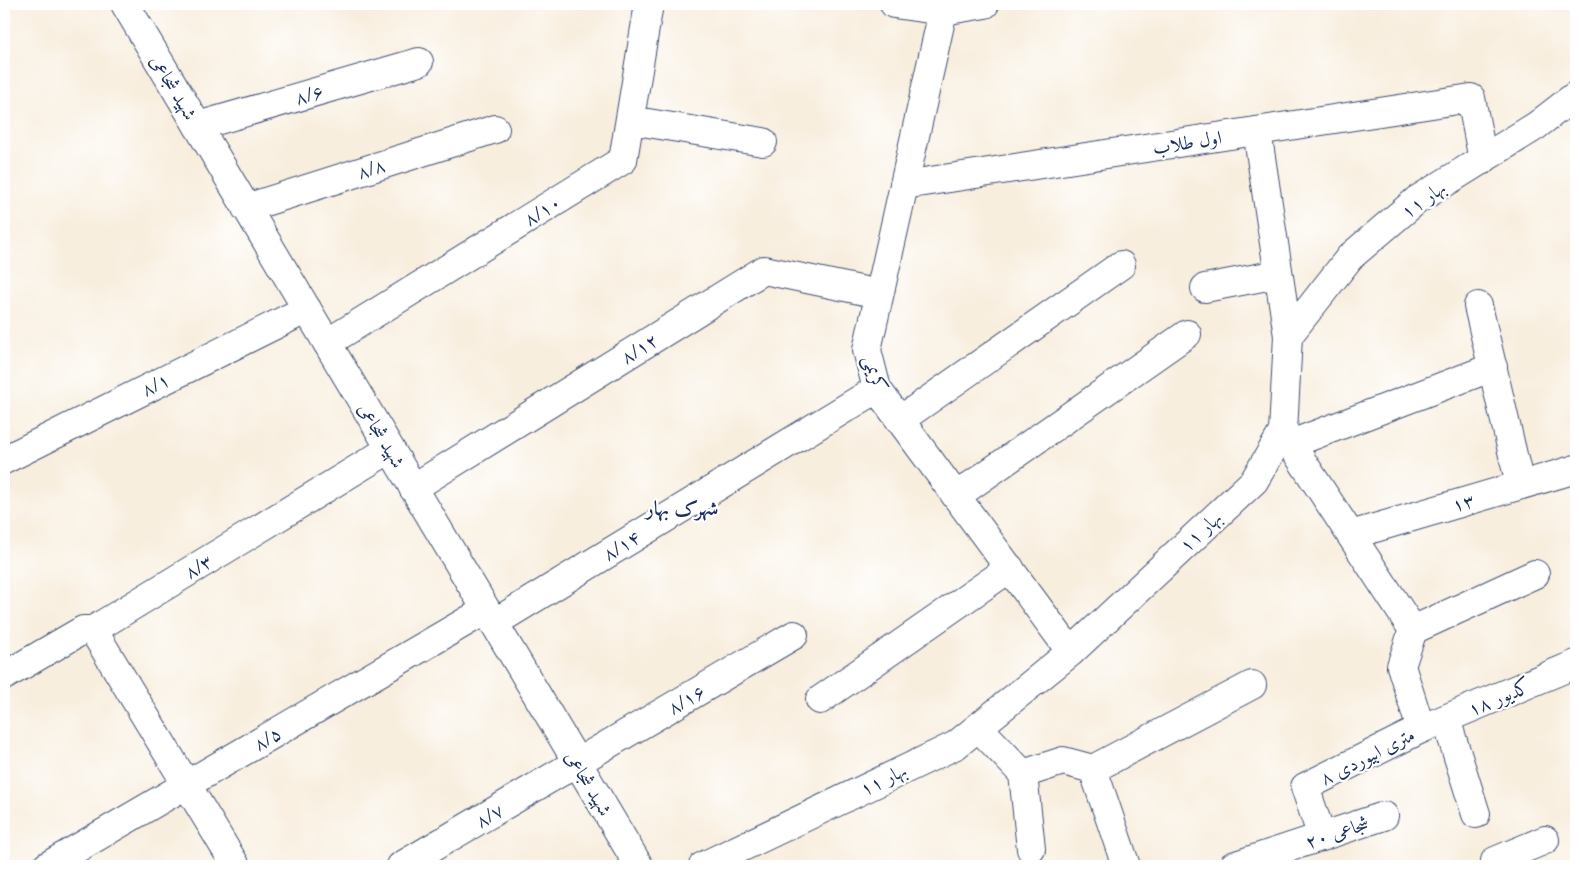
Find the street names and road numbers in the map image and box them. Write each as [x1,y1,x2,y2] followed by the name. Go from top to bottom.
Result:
[143,50,203,125] street label: شهید شجاعی
[292,79,327,111] street label: ۸/۶
[1151,125,1224,161] street label: اول طلاب
[354,152,389,186] street label: ۸/۸
[1396,175,1451,225] street label: بهار ۱۱
[519,189,566,232] street label: ۸/۱۰
[616,327,663,370] street label: ۸/۱۲
[857,352,893,395] street label: کریمی
[137,367,174,403] street label: ۸/۱
[351,398,411,473] street label: شهید شجاعی
[1449,487,1478,519] street label: ۱۳
[1174,505,1228,558] street label: بهار ۱۱
[598,525,645,567] street label: ۸/۱۴
[180,548,217,585] street label: ۸/۳
[1464,673,1535,723] street label: کدیور ۱۸
[663,679,710,721] street label: ۸/۱۶
[249,721,286,757] street label: ۸/۵
[1316,722,1419,792] street label: ۸ متری ابیوردی
[558,746,618,821] street label: شهید شجاعی
[856,757,911,802] street label: بهار ۱۱
[471,798,508,834] street label: ۸/۷
[1302,810,1372,855] street label: شجاعی ۲۰

